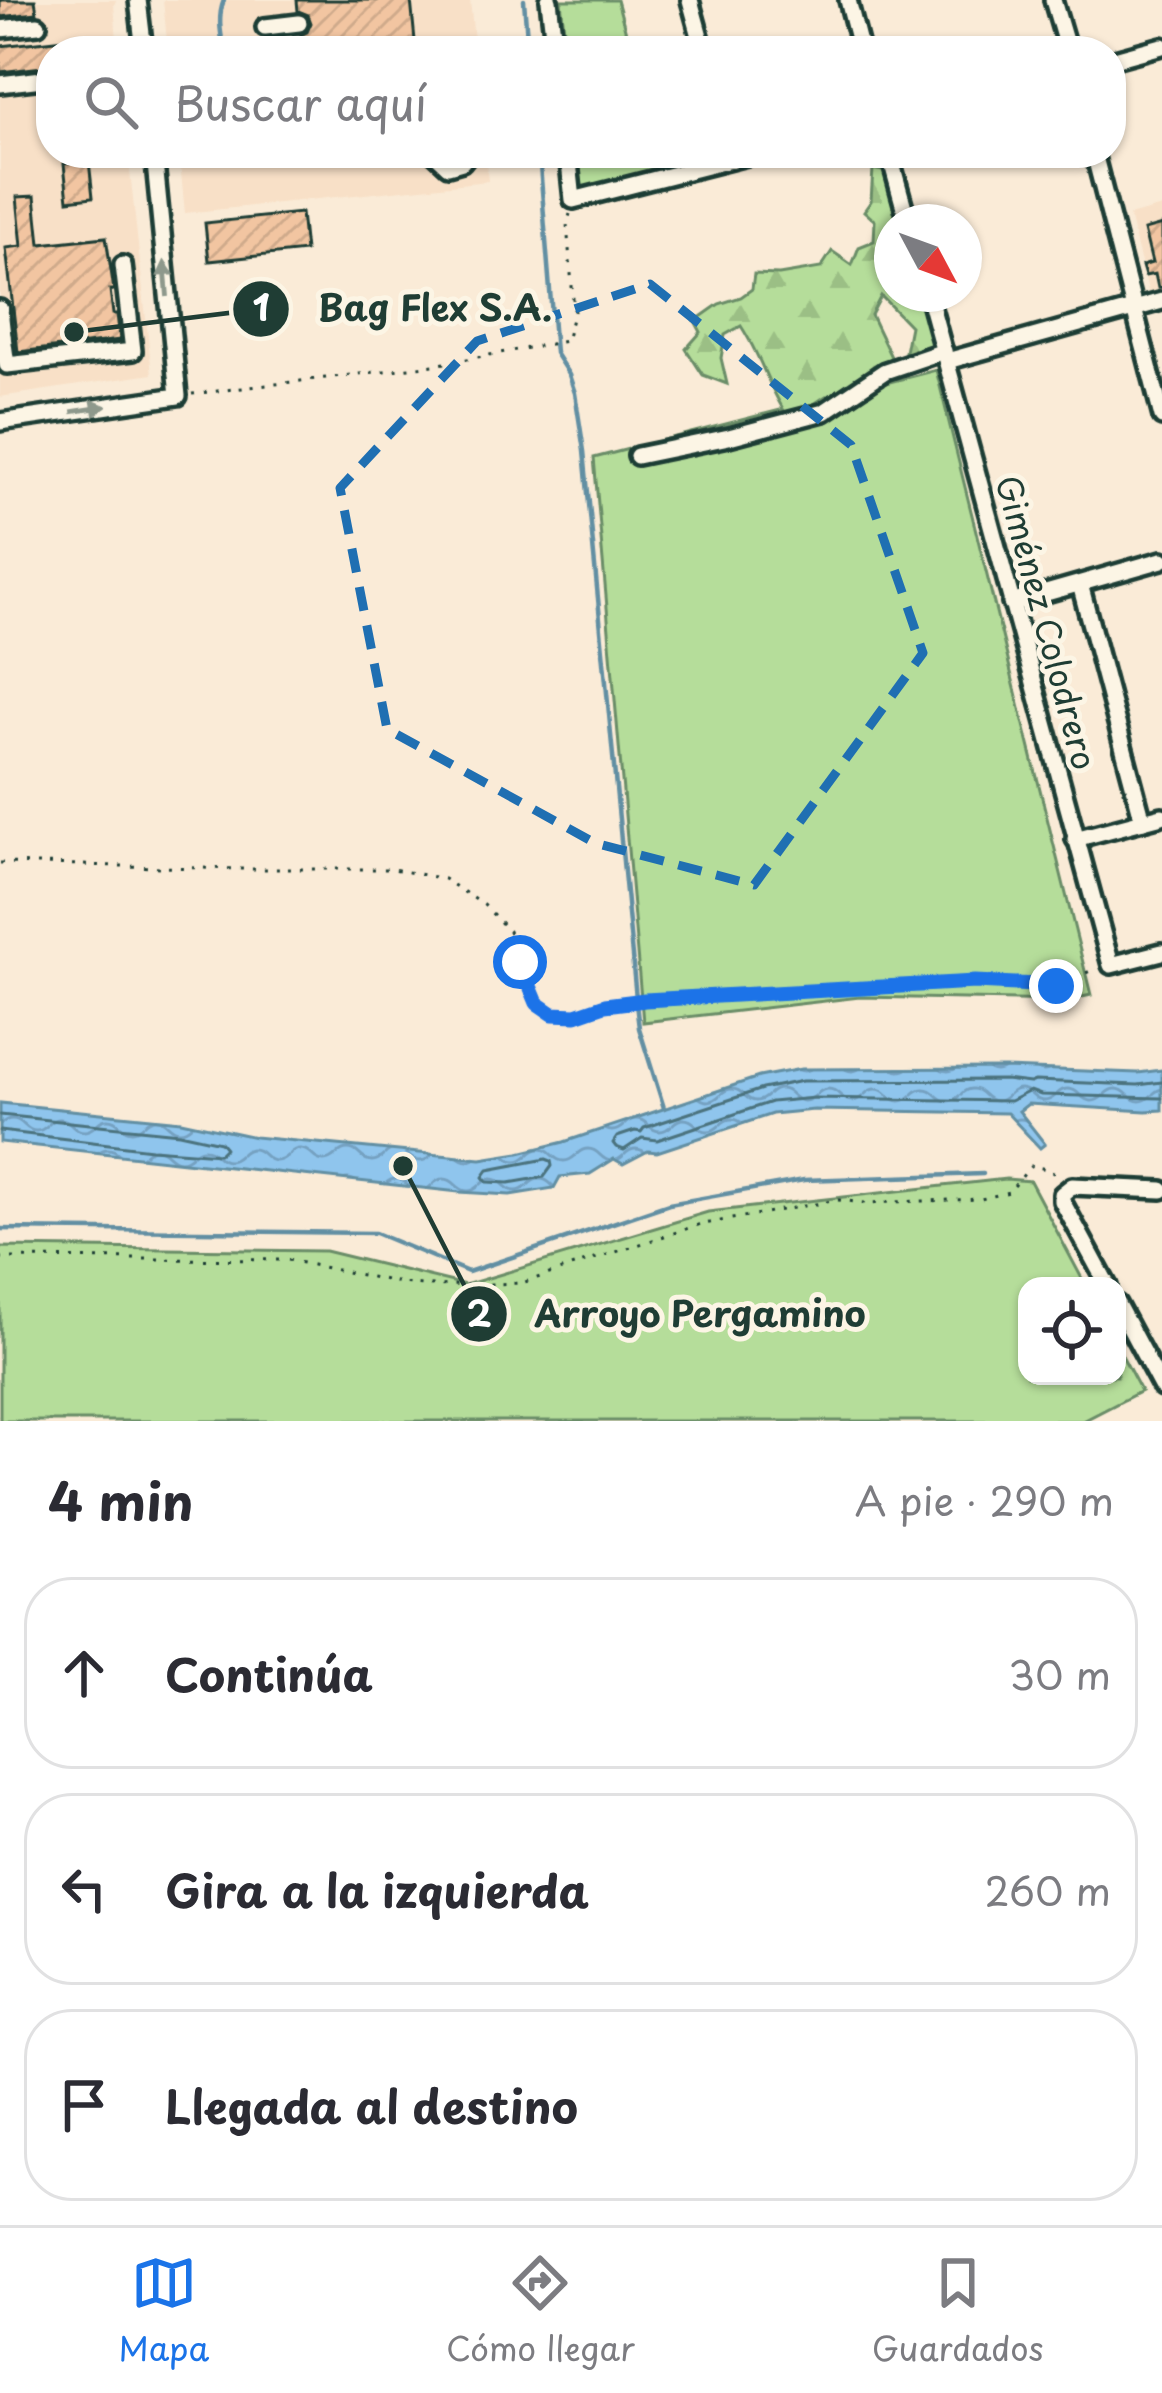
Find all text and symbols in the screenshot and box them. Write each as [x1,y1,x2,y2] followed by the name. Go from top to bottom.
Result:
[36,36,1126,168] search box
[174,68,427,136] text: Buscar aquí
[78,69,144,135] icon: search
[874,204,982,312] north arrow
[156,260,175,297] one-way arrow
[231,273,578,345] callout: Bag Flex S.A.
[252,279,270,333] text: 1
[318,279,552,333] text: Bag Flex S.A.
[71,399,108,418] one-way arrow
[985,469,1111,775] street label: Giménez Colodrero
[493,935,547,989] route start
[1029,959,1083,1013] route end
[1018,1277,1126,1385] map controls
[1018,1277,1126,1385] button: locate
[449,1278,891,1350] callout: Arroyo Pergamino
[466,1285,492,1339] text: 2
[533,1285,866,1339] text: Arroyo Pergamino
[48,1461,193,1538] text: 4 min
[855,1470,1114,1529] text: A pie · 290 m
[165,1639,373,1707] text: Continúa
[51,1640,117,1706] icon: ahead
[1008,1644,1111,1703] text: 30 m
[165,1855,589,1923] text: Gira a la izquierda
[51,1856,117,1922] icon: left
[984,1860,1111,1919] text: 260 m
[165,2071,578,2139] text: Llegada al destino
[51,2072,117,2138] icon: arrive
[118,2250,209,2372] tab: Mapa
[446,2250,635,2372] tab: Cómo llegar
[872,2250,1044,2372] tab: Guardados

